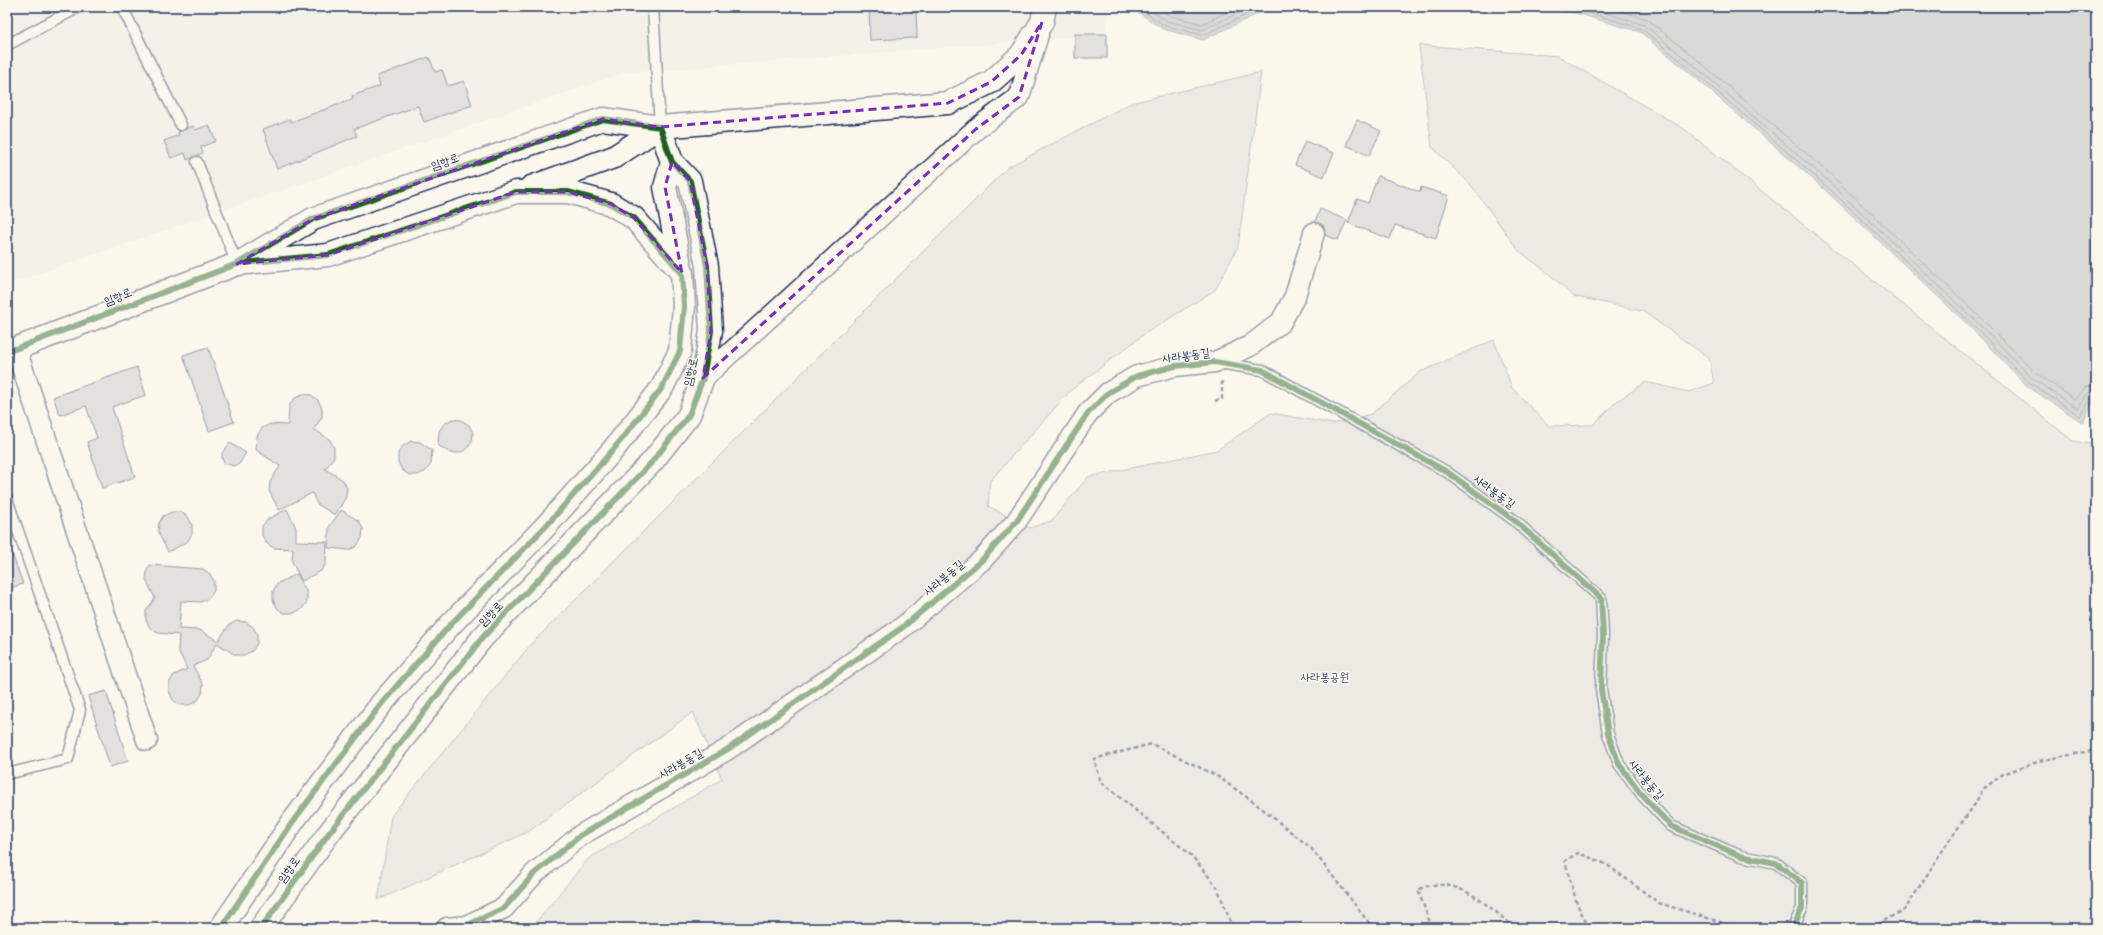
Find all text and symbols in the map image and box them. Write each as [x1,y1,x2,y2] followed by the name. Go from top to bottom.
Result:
[428,148,462,176] street label: 임항로
[101,283,135,311] street label: 임항로
[1161,343,1212,369] street label: 사라봉동길
[678,356,704,388] street label: 임항로
[1469,470,1519,514] street label: 사라봉동길
[919,555,969,601] street label: 사라봉동길
[474,597,508,631] street label: 임항로
[1301,668,1349,687] park label: 사라봉공원
[655,744,707,784] street label: 사라봉동길
[1623,755,1669,805] street label: 사라봉동길
[273,853,305,887] street label: 임항로

